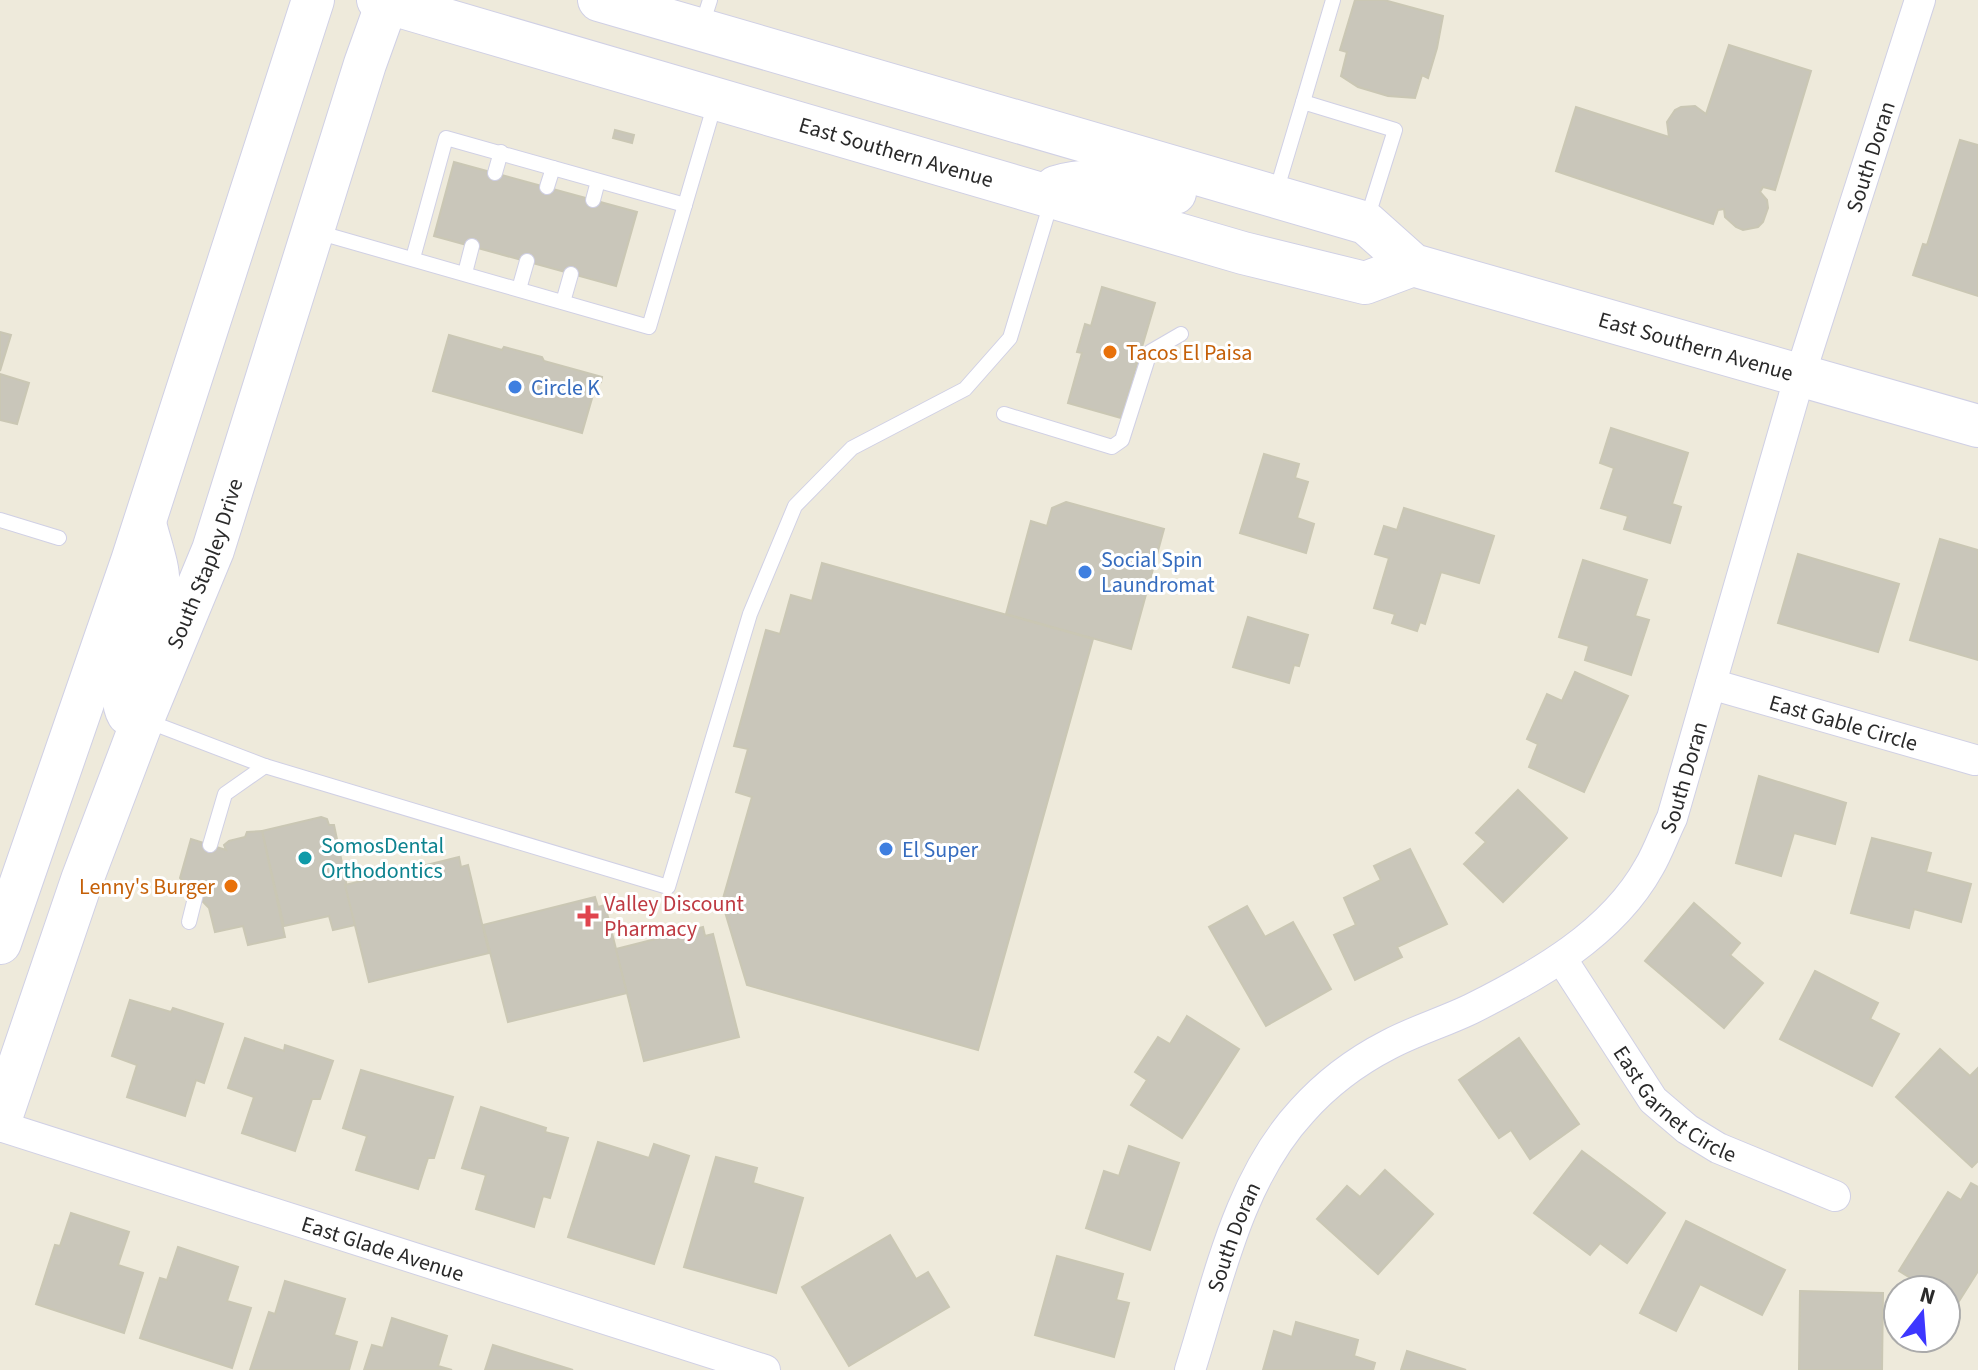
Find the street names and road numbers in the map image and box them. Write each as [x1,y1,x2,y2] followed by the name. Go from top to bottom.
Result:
[1838,97,1904,217] street label: South Doran
[795,109,997,196] street label: East Southern Avenue
[1595,304,1797,390] street label: East Southern Avenue
[159,474,251,654] street label: South Stapley Drive
[1765,687,1921,760] street label: East Gable Circle
[1652,718,1716,839] street label: South Doran
[1605,1040,1741,1171] street label: East Garnet Circle
[1199,1177,1269,1296] street label: South Doran
[297,1208,468,1290] street label: East Glade Avenue

